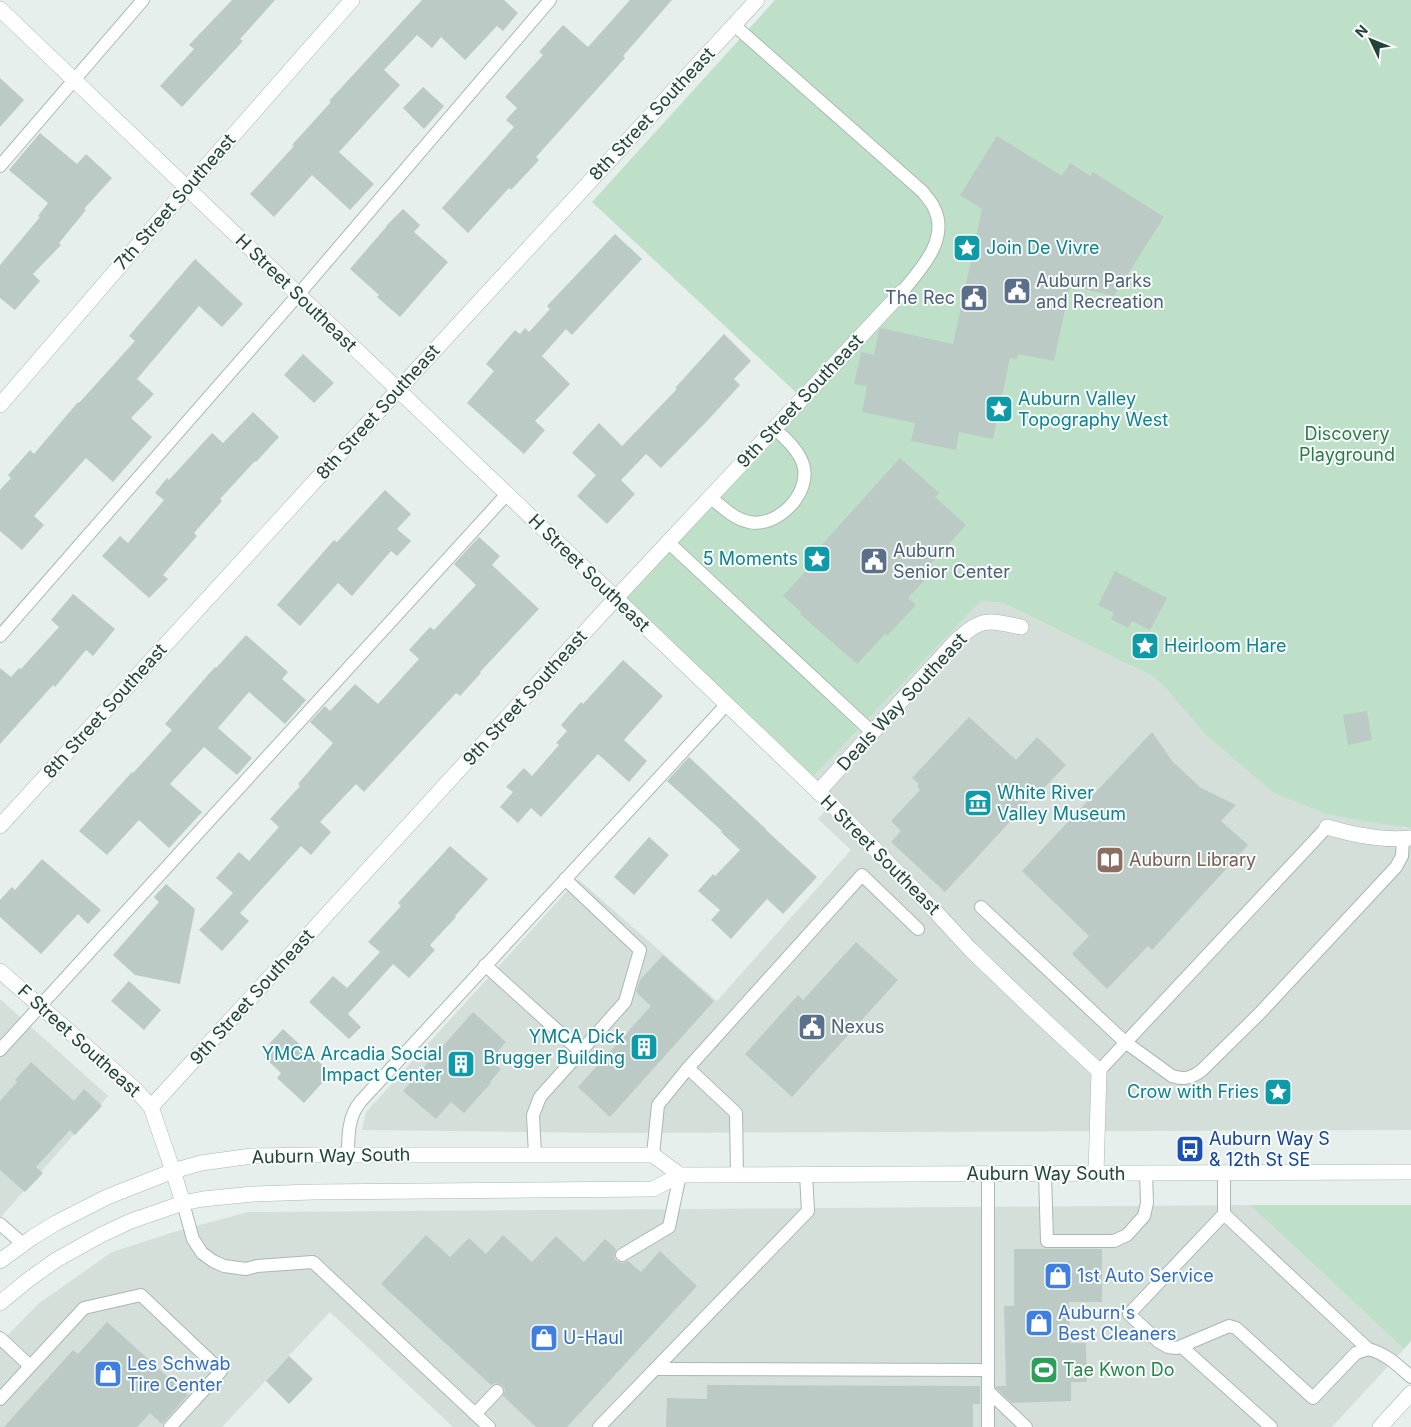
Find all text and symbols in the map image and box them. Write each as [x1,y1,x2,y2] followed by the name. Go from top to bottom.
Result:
[1346,15,1396,65] north arrow
[1351,21,1371,40] text: N
[585,43,719,185] street label: 8th Street Southeast
[110,129,239,274] street label: 7th Street Southeast
[232,230,361,356] street label: H Street Southeast
[952,233,982,263] place icon: Join De Vivre
[986,237,1100,258] place label: Join De Vivre
[1036,270,1164,312] place label: Auburn Parks and Recreation
[1002,276,1032,306] public building icon: Auburn Parks and Recreation
[959,283,989,313] public building icon: The Rec
[885,287,955,308] place label: The Rec
[732,330,867,472] street label: 9th Street Southeast
[312,340,444,483] street label: 8th Street Southeast
[1018,388,1168,430] place label: Auburn Valley Topography West
[984,394,1014,424] place icon: Auburn Valley Topography West
[1299,423,1395,465] park label: Discovery Playground
[525,510,654,636] street label: H Street Southeast
[893,540,1010,582] place label: Auburn Senior Center
[802,544,832,574] place icon: 5 Moments
[859,546,889,576] public building icon: Auburn Senior Center
[703,548,798,569] place label: 5 Moments
[458,626,591,770] street label: 9th Street Southeast
[832,629,971,775] street label: Deals Way Southeast
[1130,631,1160,661] place icon: Heirloom Hare
[1164,635,1287,656] place label: Heirloom Hare
[39,639,171,782] street label: 8th Street Southeast
[997,782,1126,824] place label: White River Valley Museum
[963,788,993,818] museum icon: White River Valley Museum
[816,791,944,919] street label: H Street Southeast
[1095,845,1125,875] library icon: Auburn Library
[1129,849,1256,870] place label: Auburn Library
[185,925,318,1069] street label: 9th Street Southeast
[14,980,145,1101] street label: F Street Southeast
[797,1012,827,1042] public building icon: Nexus
[831,1016,885,1037] place label: Nexus
[483,1026,625,1068] place label: YMCA Dick Brugger Building
[629,1032,659,1062] building icon: YMCA Dick Brugger Building
[262,1043,442,1085] place label: YMCA Arcadia Social Impact Center
[446,1049,476,1079] building icon: YMCA Arcadia Social Impact Center
[1263,1077,1293,1107] place icon: Crow with Fries
[1127,1081,1259,1102] place label: Crow with Fries
[1209,1128,1330,1170] place label: Auburn Way S & 12th St SE
[1175,1134,1205,1164] bus stop icon: Auburn Way S & 12th St SE
[251,1144,411,1167] street label: Auburn Way South
[967,1163,1125,1184] street label: Auburn Way South
[1043,1261,1073,1291] shop icon: 1st Auto Service
[1077,1265,1214,1286] place label: 1st Auto Service
[1058,1302,1176,1344] place label: Auburn's Best Cleaners
[1024,1308,1054,1338] shop icon: Auburn's Best Cleaners
[529,1323,559,1353] shop icon: U-Haul
[563,1327,623,1348] place label: U-Haul
[127,1353,231,1395] place label: Les Schwab Tire Center
[1029,1355,1059,1385] sports icon: Tae Kwon Do
[93,1359,123,1389] shop icon: Les Schwab Tire Center
[1063,1359,1175,1380] place label: Tae Kwon Do

